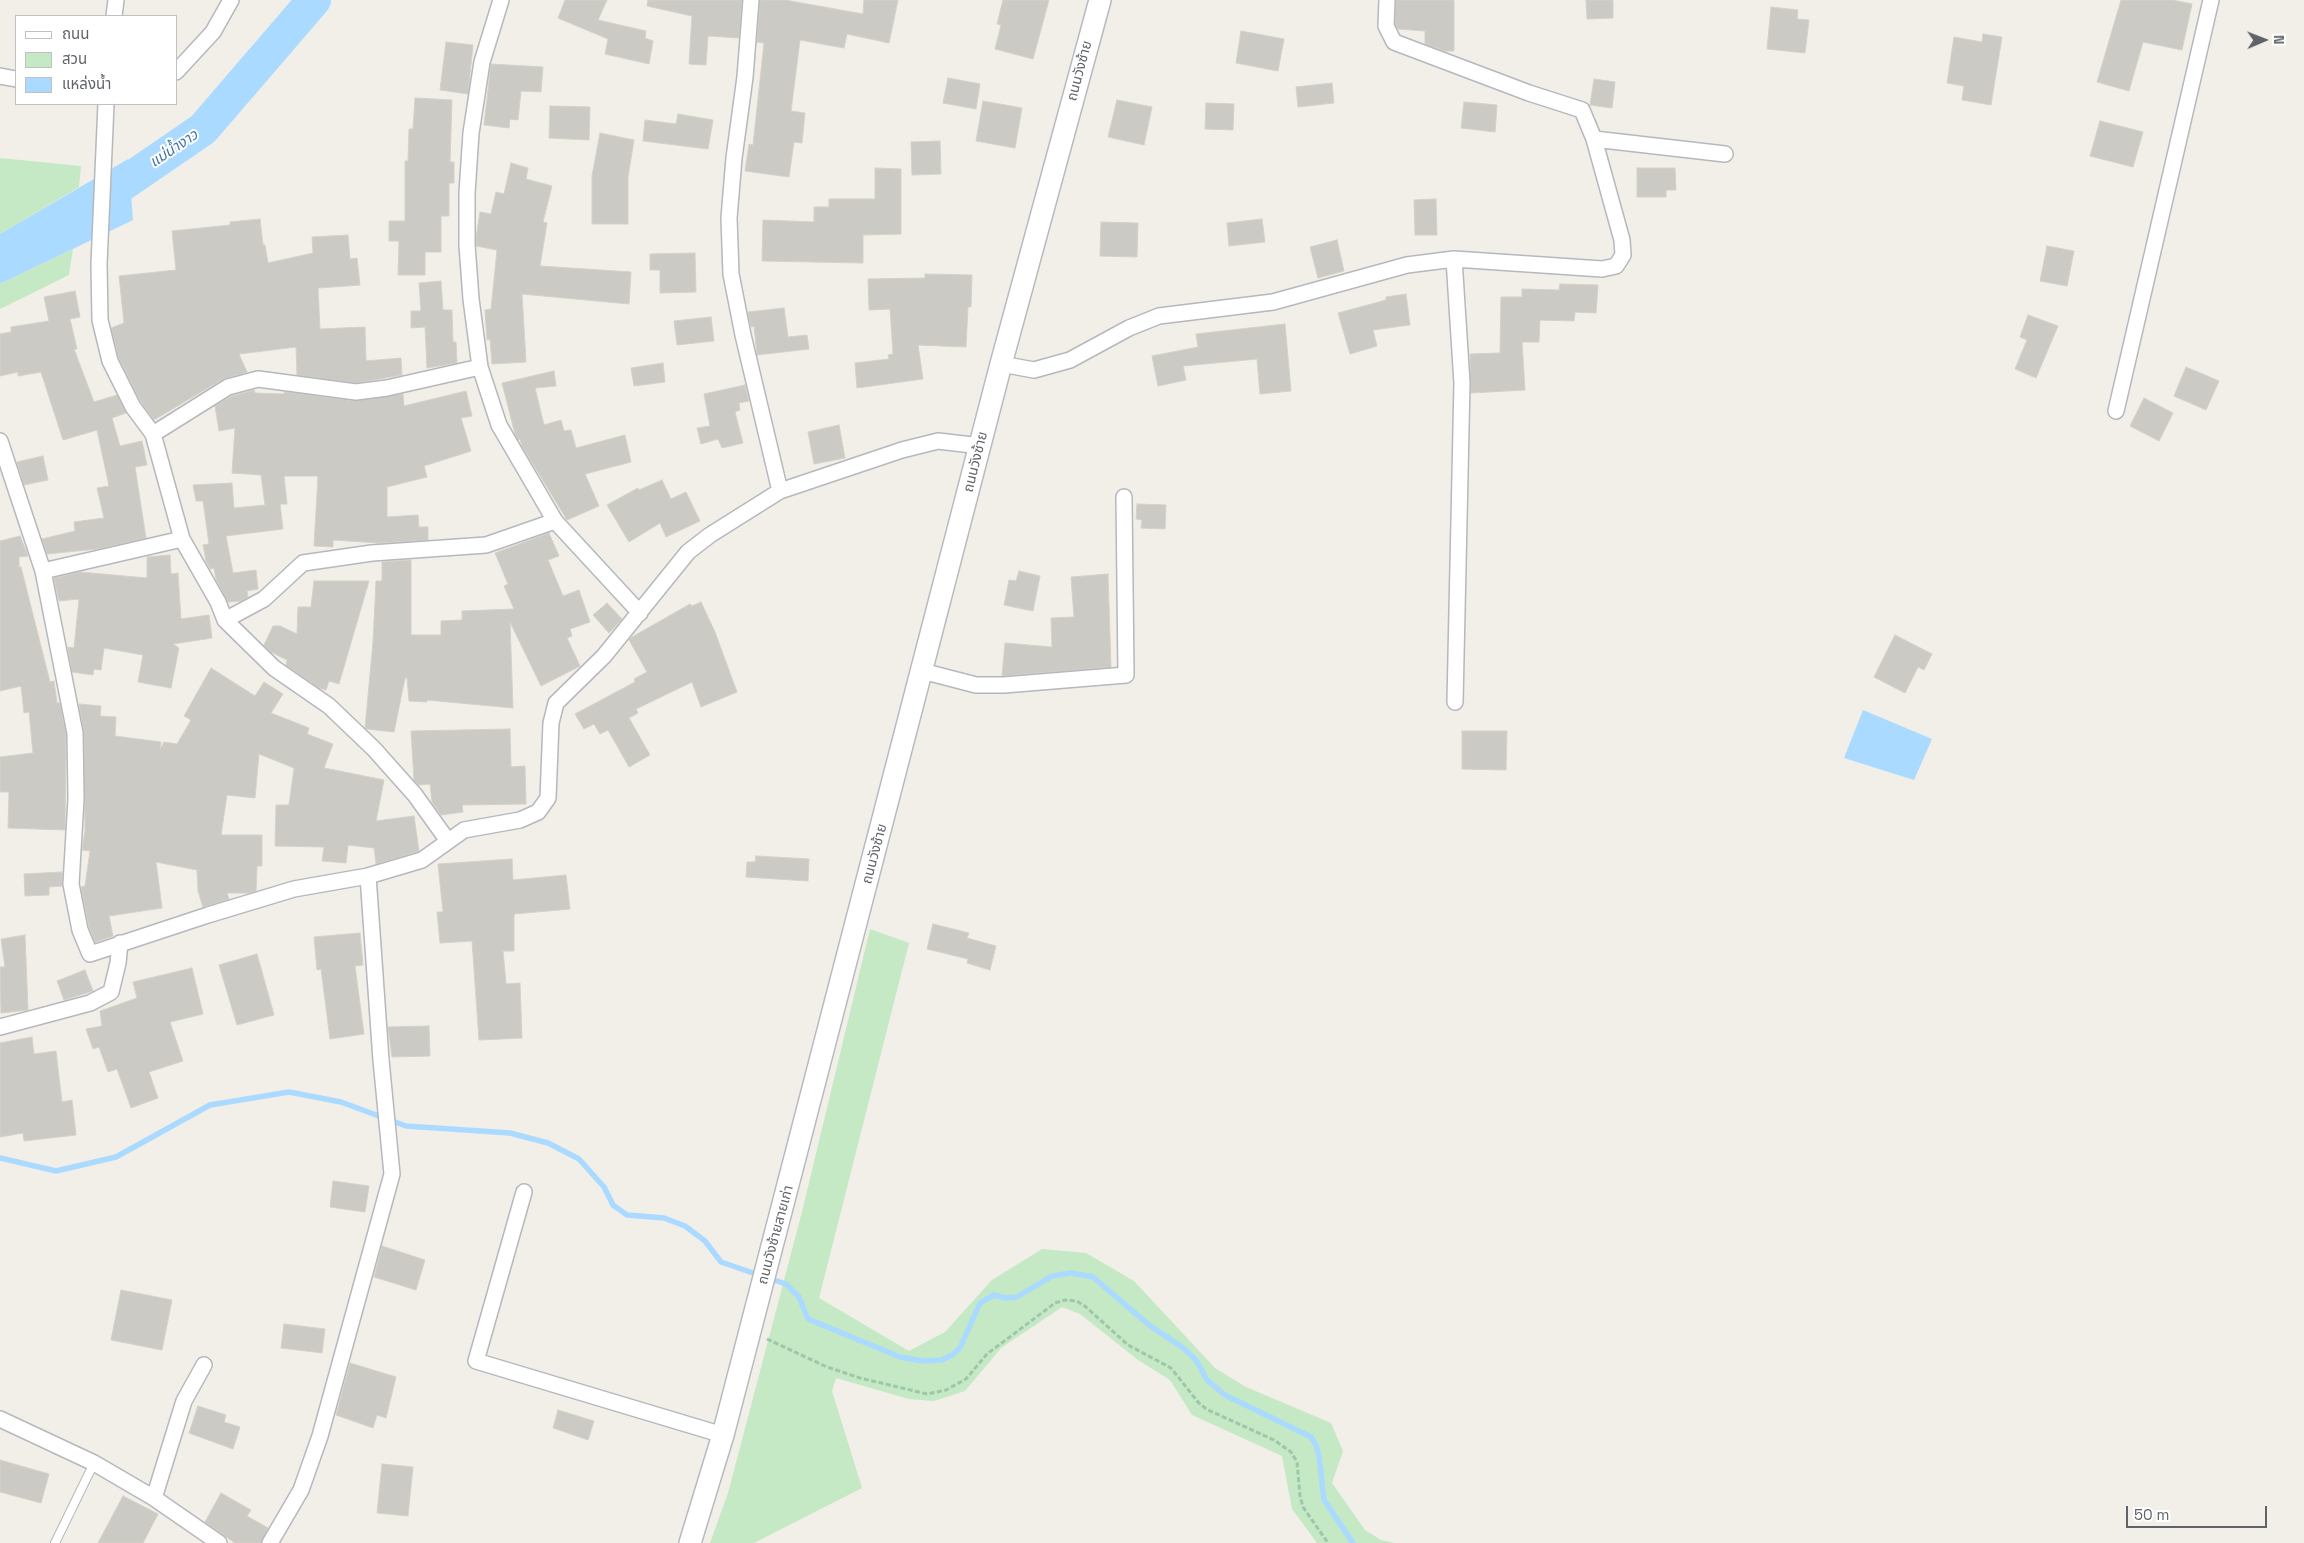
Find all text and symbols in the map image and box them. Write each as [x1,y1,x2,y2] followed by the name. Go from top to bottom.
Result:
[15,15,178,105] legend
[2239,15,2289,65] north arrow
[62,24,89,43] text: ถนน
[2270,35,2288,45] text: N
[1064,39,1096,103] street label: ถนนวังซ้าย
[62,49,87,68] text: สวน
[62,74,111,93] text: แหล่งน้ำ
[146,126,202,172] water label: แม่น้ำงาว
[960,430,992,494] street label: ถนนวังซ้าย
[859,822,891,886] street label: ถนนวังซ้าย
[755,1184,797,1286] street label: ถนนวังซ้ายสายเก่า
[2129,1496,2270,1528] scale bar
[2134,1505,2169,1524] text: 50 m

